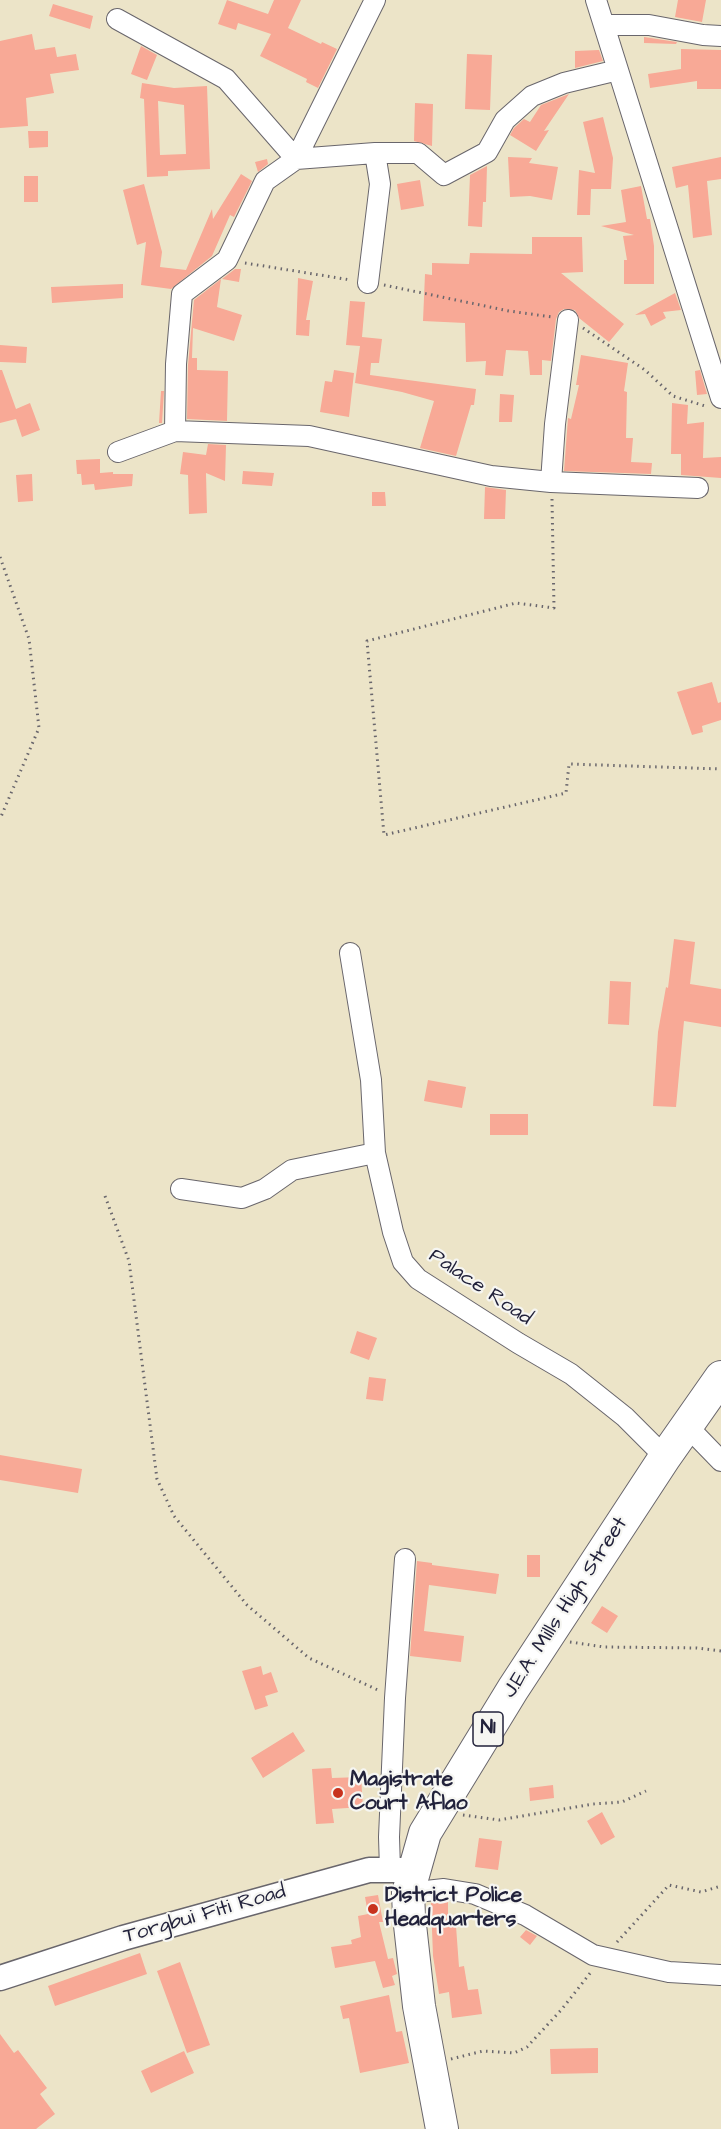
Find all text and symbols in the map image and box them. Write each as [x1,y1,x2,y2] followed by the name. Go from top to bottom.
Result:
[423,1244,537,1332] street label: Palace Road
[498,1513,634,1703] street label: J.E.A. Mills High Street
[473,1712,503,1746] road number: N1
[350,1768,468,1818] place label: Magistrate Court Aflao
[331,1786,345,1800] marker: Magistrate Court Aflao
[121,1880,289,1950] street label: Torgbui Fiti Road
[385,1884,522,1934] place label: District Police Headquarters
[366,1902,380,1916] marker: District Police Headquarters

